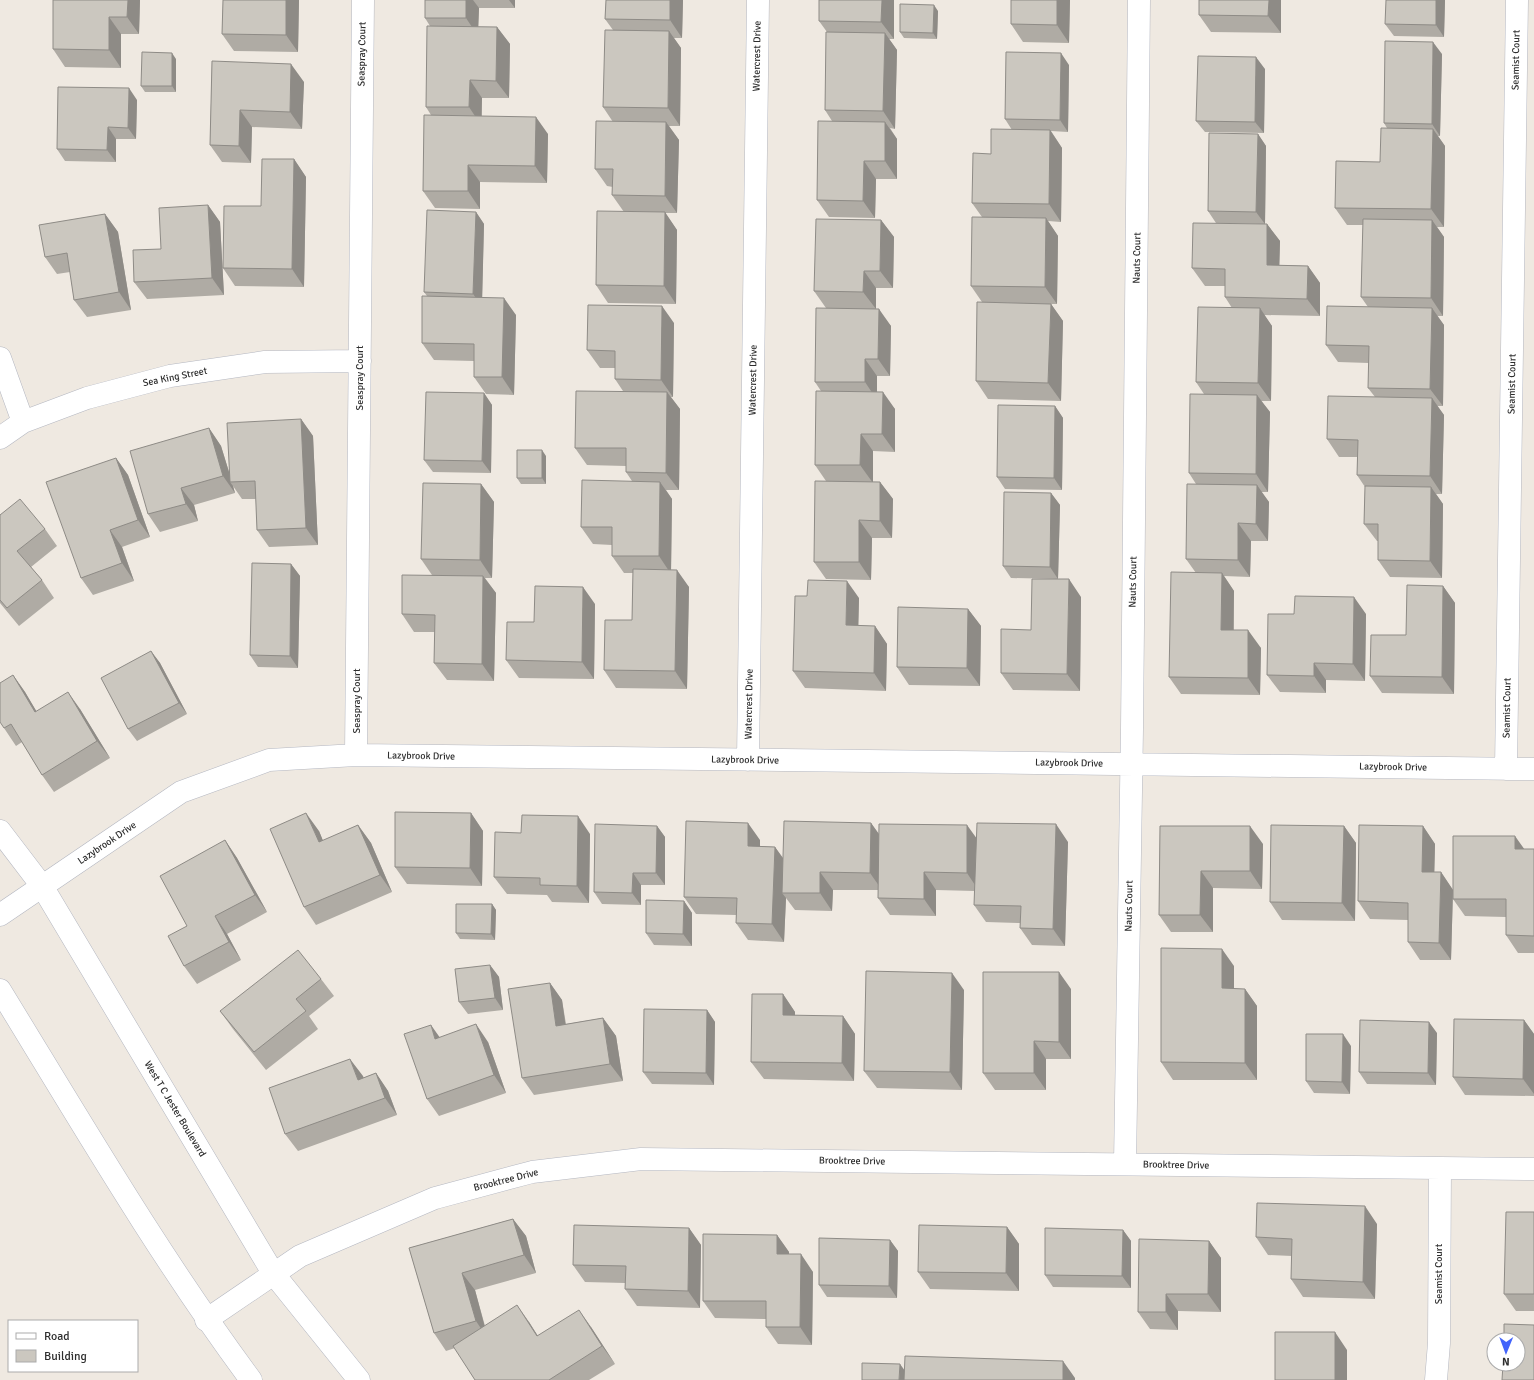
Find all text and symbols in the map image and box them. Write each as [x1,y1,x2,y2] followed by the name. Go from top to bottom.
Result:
[355,21,369,86] street label: Seaspray Court
[750,21,764,91] street label: Watercrest Drive
[1509,29,1523,90] street label: Seamist Court
[1131,232,1143,284] street label: Nauts Court
[354,345,366,410] street label: Seaspray Court
[746,345,760,415] street label: Watercrest Drive
[1505,353,1519,414] street label: Seamist Court
[142,365,209,389] street label: Sea King Street
[1127,556,1139,608] street label: Nauts Court
[351,668,363,733] street label: Seaspray Court
[742,669,756,739] street label: Watercrest Drive
[1500,677,1514,738] street label: Seamist Court
[387,749,455,763] street label: Lazybrook Drive
[711,753,779,767] street label: Lazybrook Drive
[1035,756,1103,770] street label: Lazybrook Drive
[1359,760,1427,774] street label: Lazybrook Drive
[75,819,139,867] street label: Lazybrook Drive
[1123,880,1135,932] street label: Nauts Court
[142,1059,208,1159] street label: West T C Jester Boulevard
[819,1154,885,1168] street label: Brooktree Drive
[1143,1158,1209,1172] street label: Brooktree Drive
[472,1166,540,1194] street label: Brooktree Drive
[1433,1243,1445,1304] street label: Seamist Court
[8,1320,138,1372] legend
[44,1329,70,1344] text: Road
[1486,1332,1526,1372] north arrow
[44,1349,87,1364] text: Building
[1502,1355,1510,1368] text: N

